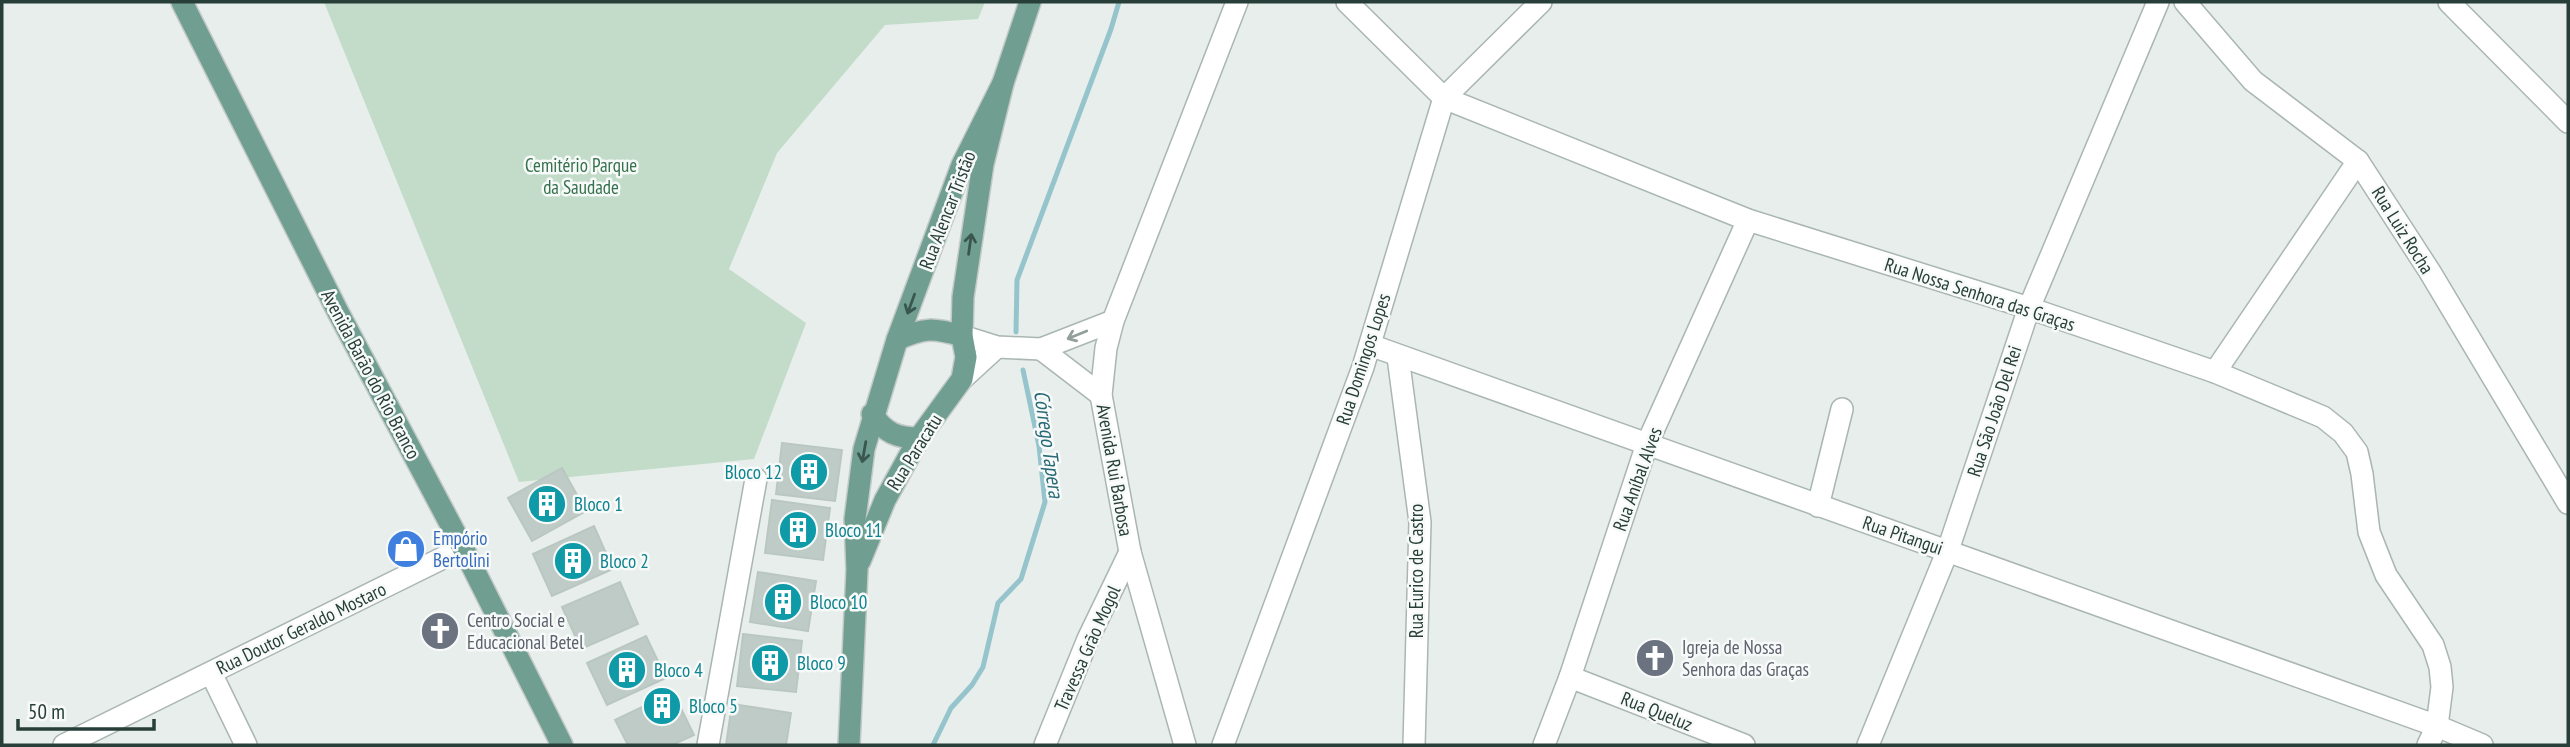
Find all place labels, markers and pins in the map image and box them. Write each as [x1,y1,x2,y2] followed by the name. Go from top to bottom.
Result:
[788,451,830,493] building icon: Bloco 12
[725,460,782,484] place label: Bloco 12
[526,483,568,525] building icon: Bloco 1
[574,492,623,516] place label: Bloco 1
[777,509,819,551] building icon: Bloco 11
[825,518,882,542] place label: Bloco 11
[433,526,490,572] place label: Empório Bertolini
[385,528,427,570] shop icon: Empório Bertolini
[552,540,594,582] building icon: Bloco 2
[600,549,649,573] place label: Bloco 2
[762,581,804,623] building icon: Bloco 10
[810,590,867,614] place label: Bloco 10
[467,608,584,654] place label: Centro Social e Educacional Betel
[419,610,461,652] church icon: Centro Social e Educacional Betel
[1682,635,1809,681] place label: Igreja de Nossa Senhora das Graças
[1634,637,1676,679] church icon: Igreja de Nossa Senhora das Graças
[749,642,791,684] building icon: Bloco 9
[606,649,648,691] building icon: Bloco 4
[797,651,846,675] place label: Bloco 9
[654,658,703,682] place label: Bloco 4
[641,685,683,727] building icon: Bloco 5
[689,694,738,718] place label: Bloco 5

